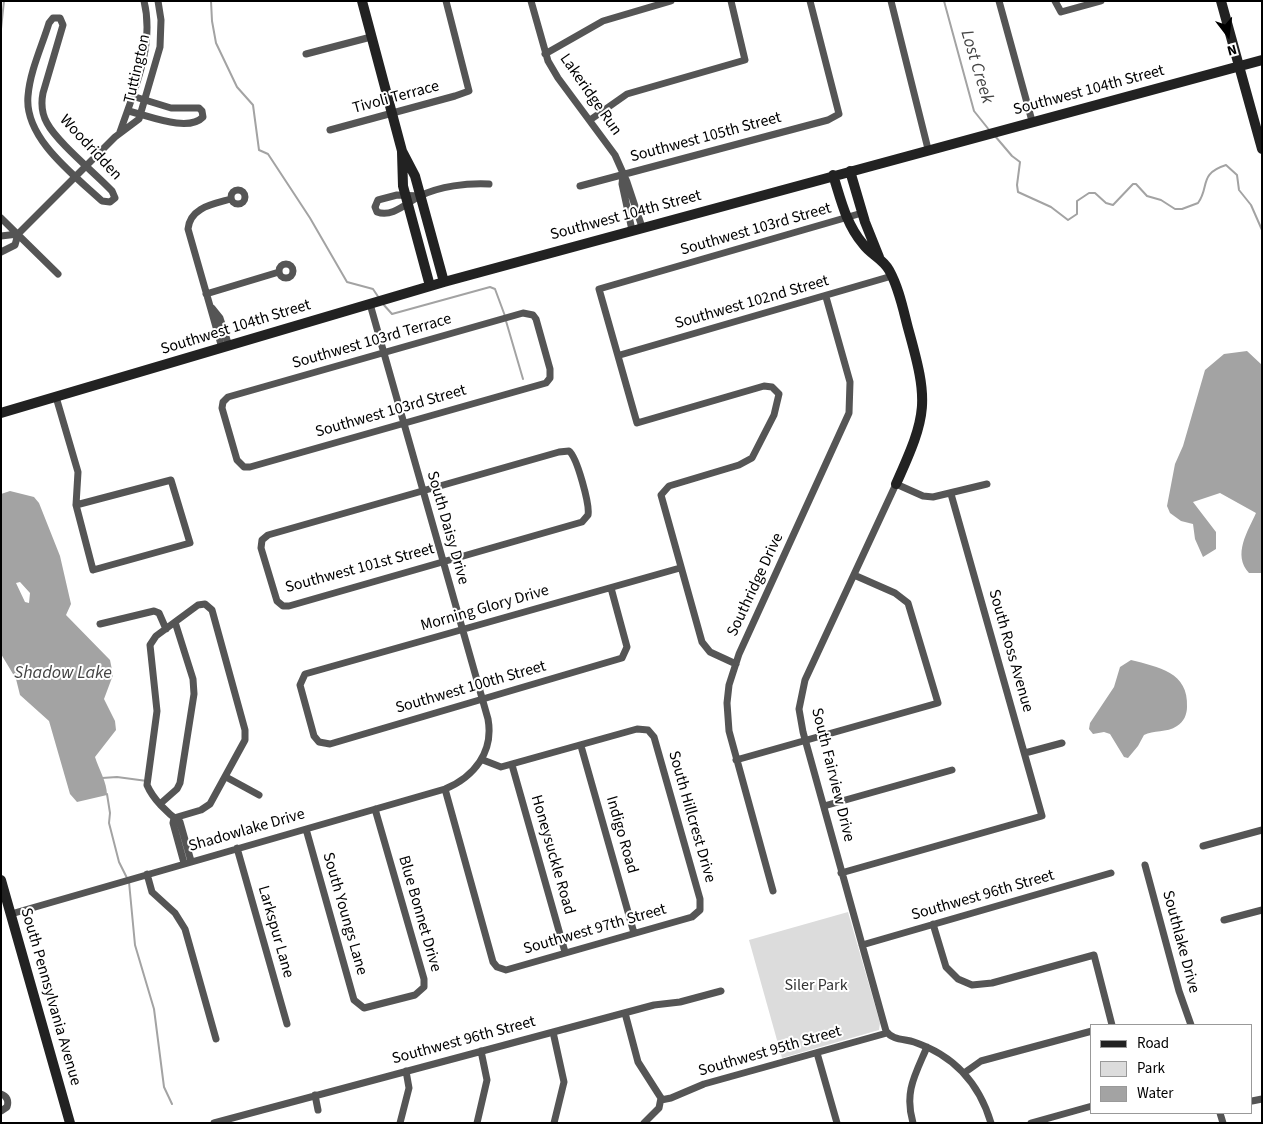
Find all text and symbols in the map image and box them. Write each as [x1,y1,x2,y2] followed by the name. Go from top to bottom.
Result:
[1203,10,1253,60] north arrow
[955,28,997,106] water label: Lost Creek
[121,33,155,105] street label: Tuttington
[1225,39,1239,60] text: N
[555,50,625,140] street label: Lakeridge Run
[1011,62,1167,120] street label: Southwest 104th Street
[351,77,441,119] street label: Tivoli Terrace
[628,109,784,167] street label: Southwest 105th Street
[55,111,125,185] street label: Woodridden
[548,187,704,245] street label: Southwest 104th Street
[678,199,834,261] street label: Southwest 103rd Street
[673,272,831,334] street label: Southwest 102nd Street
[159,296,313,360] street label: Southwest 104th Street
[290,310,454,374] street label: Southwest 103rd Terrace
[313,381,469,443] street label: Southwest 103rd Street
[422,469,472,587] street label: South Daisy Drive
[724,530,788,640] street label: Southridge Drive
[283,540,437,598] street label: Southwest 101st Street
[419,582,551,636] street label: Morning Glory Drive
[983,587,1037,715] street label: South Ross Avenue
[394,657,548,719] street label: Southwest 100th Street
[14,663,112,685] water label: Shadow Lake
[806,706,858,844] street label: South Fairview Drive
[663,749,719,885] street label: South Hillcrest Drive
[526,793,578,917] street label: Honeysuckle Road
[601,794,641,876] street label: Indigo Road
[187,805,307,857] street label: Shadowlake Drive
[317,850,371,978] street label: South Youngs Lane
[393,854,445,974] street label: Blue Bonnet Drive
[909,866,1057,926] street label: Southwest 96th Street
[253,884,297,980] street label: Larkspur Lane
[1157,889,1203,995] street label: Southlake Drive
[521,900,669,960] street label: Southwest 97th Street
[15,906,85,1088] street label: South Pennsylvania Avenue
[784,976,848,996] park label: Siler Park
[390,1013,538,1069] street label: Southwest 96th Street
[696,1022,844,1082] street label: Southwest 95th Street
[1090,1024,1253,1114] legend
[1137,1033,1169,1054] text: Road
[1137,1058,1165,1079] text: Park
[1137,1083,1173,1104] text: Water

